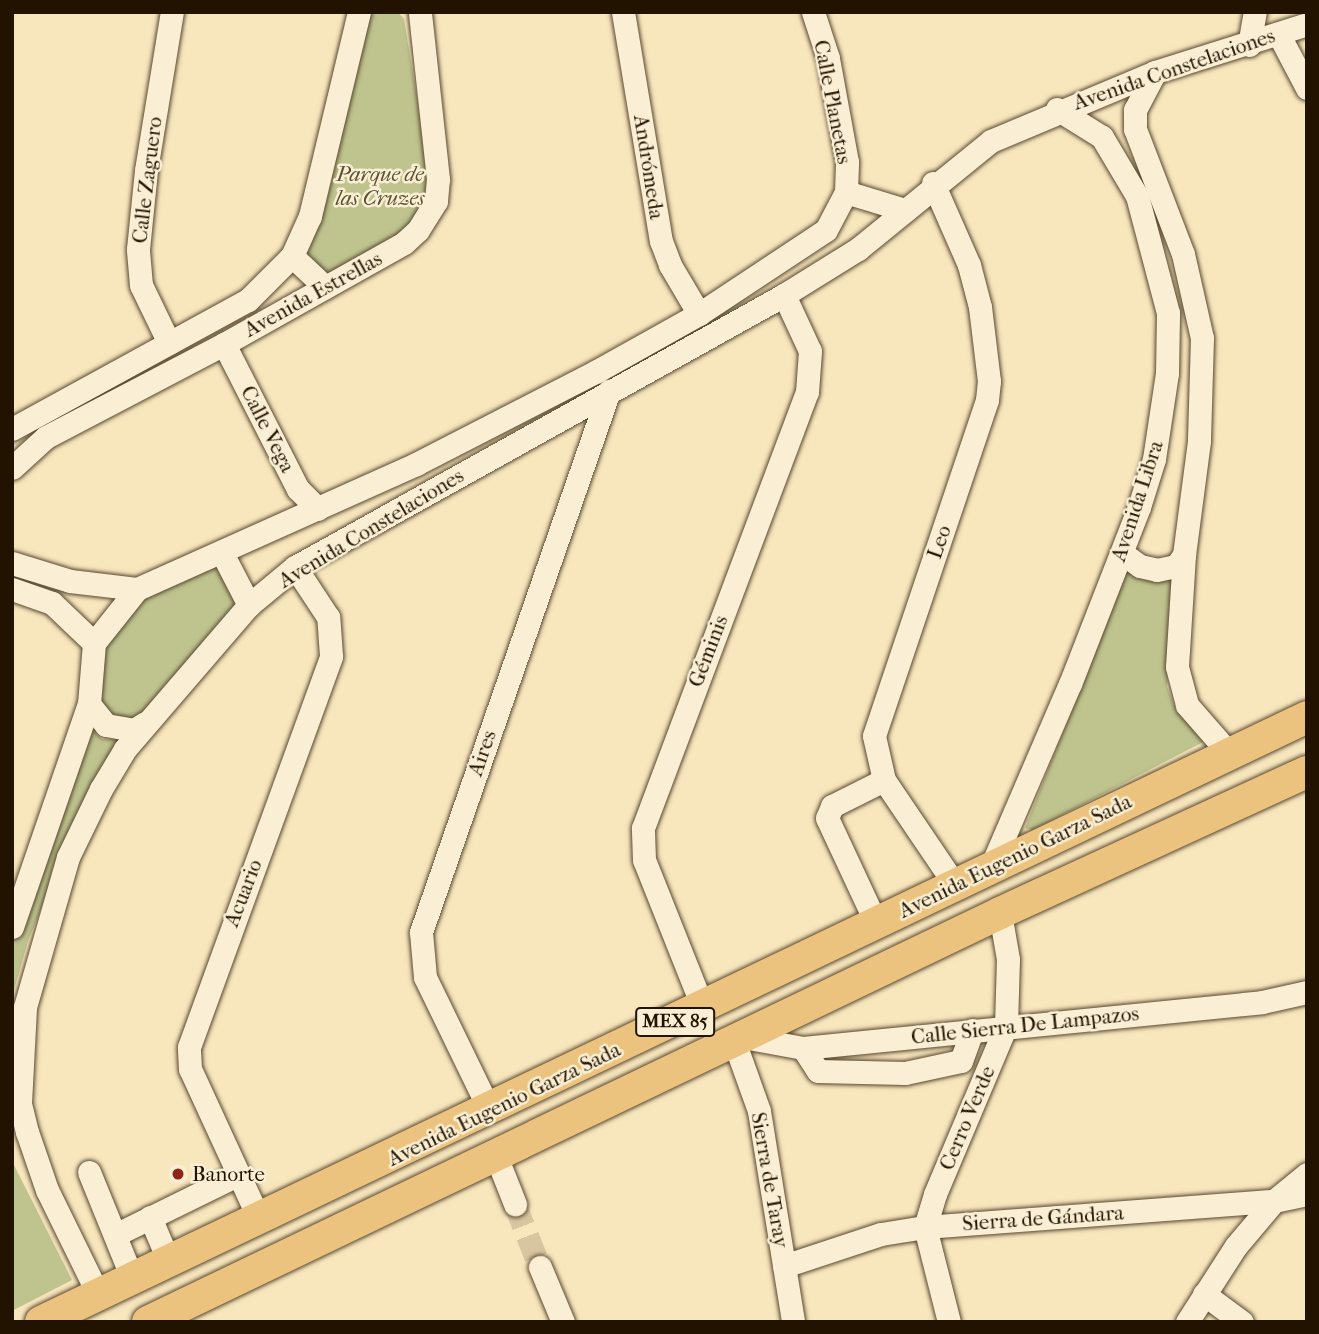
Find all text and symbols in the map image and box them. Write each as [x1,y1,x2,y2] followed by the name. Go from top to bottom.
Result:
[1070,23,1278,115] street label: Avenida Constelaciones
[809,38,857,166] street label: Calle Planetas
[628,113,670,221] street label: Andrómeda
[127,115,167,245] street label: Calle Zaguero
[336,161,424,211] park label: Parque de las Cruzes
[240,246,386,342] street label: Avenida Estrellas
[235,381,301,477] street label: Calle Vega
[1106,437,1168,565] street label: Avenida Libra
[274,463,468,593] street label: Avenida Constelaciones
[922,522,956,562] street label: Leo
[683,611,733,691] street label: Géminis
[462,727,502,779] street label: Aires
[894,789,1136,923] street label: Avenida Eugenio Garza Sada
[219,856,267,930] street label: Acuario
[910,1000,1140,1050] street label: Calle Sierra De Lampazos
[635,1006,715,1038] road number: MEX 85
[383,1037,625,1171] street label: Avenida Eugenio Garza Sada
[934,1062,1000,1174] street label: Cerro Verde
[746,1110,794,1250] street label: Sierra de Taray
[192,1161,265,1187] place label: Banorte
[170,1166,186,1182] marker: Banorte
[961,1200,1125,1236] street label: Sierra de Gándara

